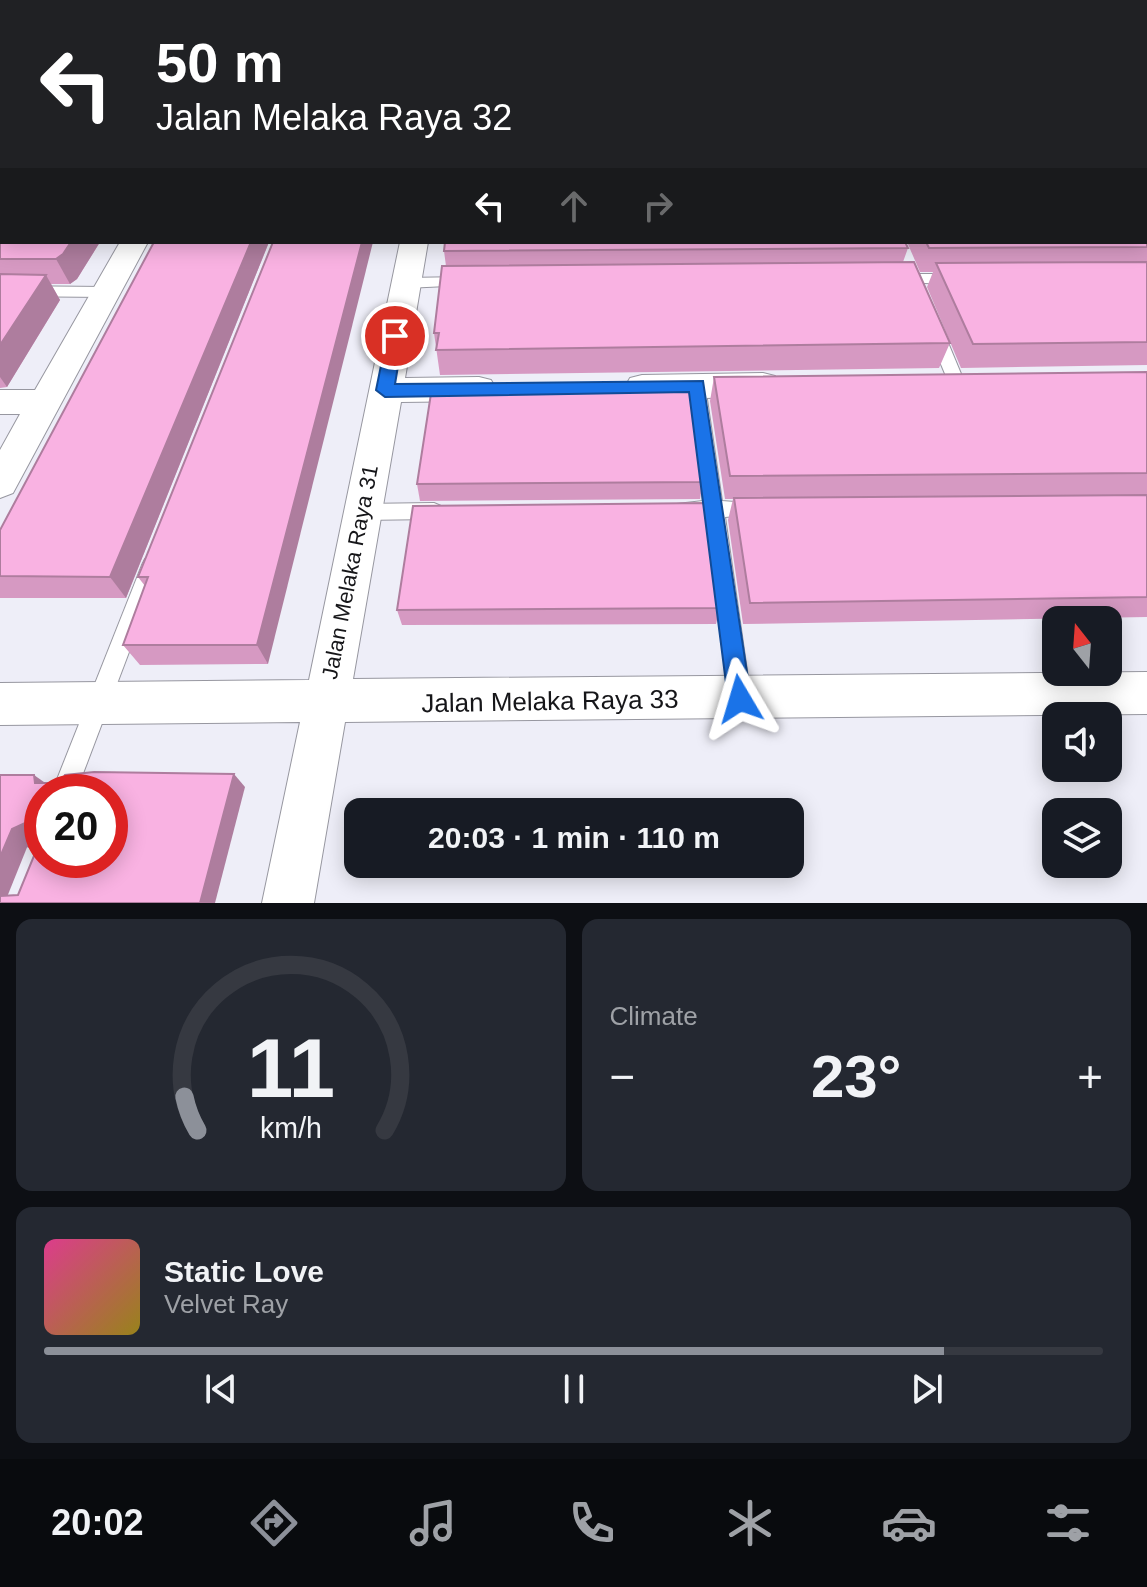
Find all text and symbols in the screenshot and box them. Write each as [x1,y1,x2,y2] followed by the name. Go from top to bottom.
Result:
[156,31,284,94] text: 50 m
[24,32,128,136] icon: left
[156,97,512,138] text: Jalan Melaka Raya 32
[468,184,512,228] icon: left
[552,184,596,228] icon: ahead
[636,184,680,228] icon: right
[361,302,429,370] pin
[373,314,417,358] icon: arrive
[317,463,383,681] street label: Jalan Melaka Raya 31
[1042,606,1122,686] north arrow
[1042,606,1122,878] map controls
[698,657,782,741] position arrow
[421,684,679,718] street label: Jalan Melaka Raya 33
[1042,702,1122,782] button: sound
[24,774,128,878] speed limit sign: 20
[1042,798,1122,878] button: layers
[428,821,720,854] text: 20:03 · 1 min · 110 m
[610,1001,698,1031] text: Climate
[247,1022,335,1115] text: 11
[811,1043,902,1110] text: 23°
[610,1052,635,1101] text: −
[1077,1052,1103,1101] text: +
[260,1112,322,1144] text: km/h
[164,1255,324,1288] text: Static Love
[164,1289,288,1319] text: Velvet Ray
[199,1367,243,1411] icon: previous
[552,1367,596,1411] icon: pause
[905,1367,949,1411] icon: next
[246,1495,302,1551] icon: directions
[405,1495,461,1551] icon: music
[564,1495,620,1551] icon: phone
[722,1495,778,1551] icon: climate
[881,1495,937,1551] icon: car
[1040,1495,1096,1551] icon: filters
[51,1502,143,1543] text: 20:02

